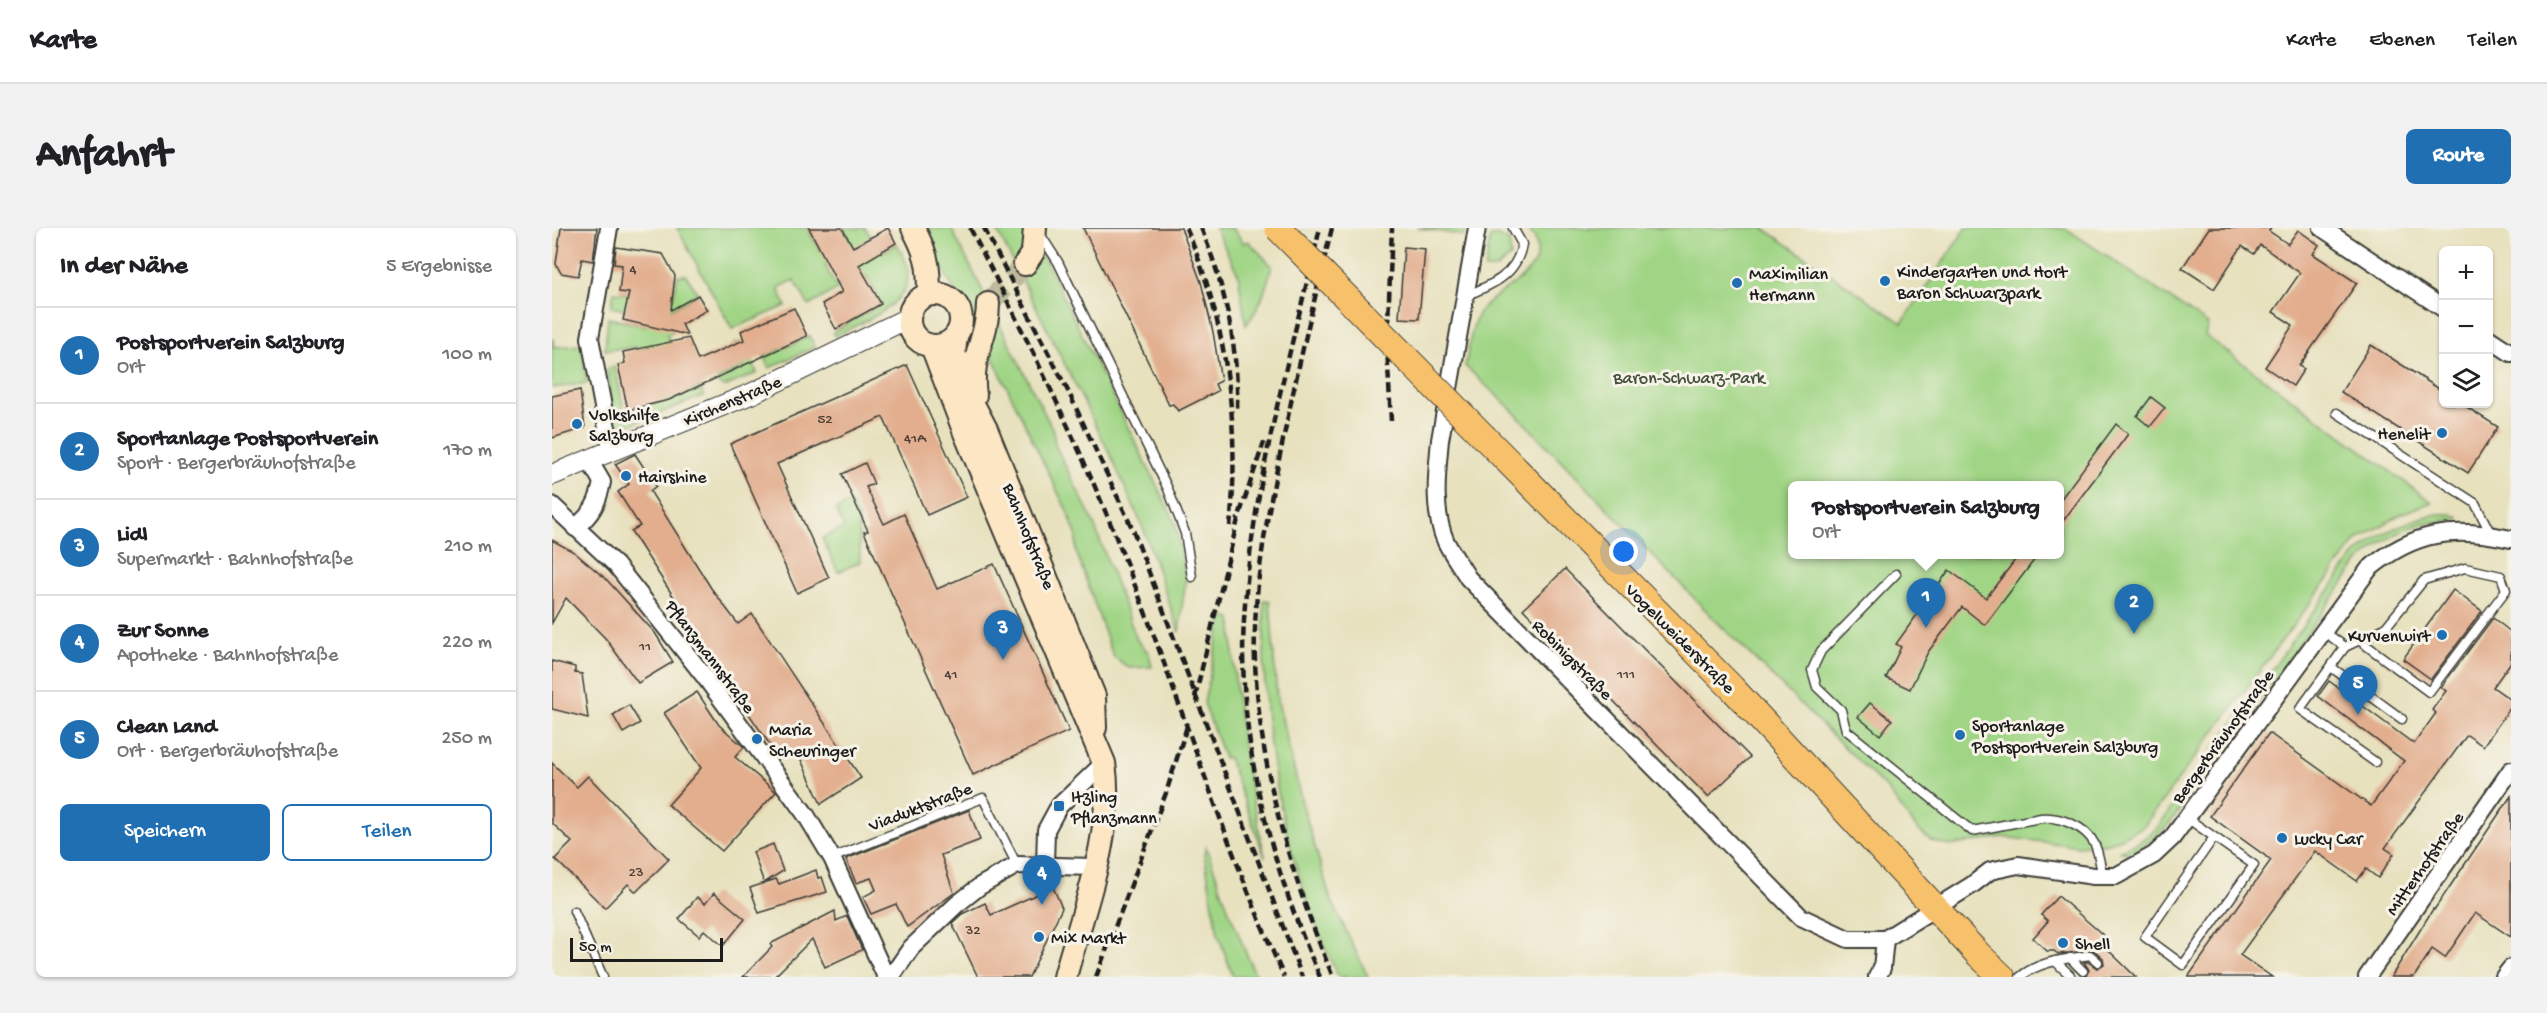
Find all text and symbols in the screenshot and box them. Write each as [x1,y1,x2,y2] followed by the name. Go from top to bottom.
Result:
[30,25,97,58] text: Karte
[2286,29,2336,54] text: Karte
[2369,29,2435,54] text: Ebenen
[2468,29,2517,54] text: Teilen
[2406,129,2511,184] button: Route
[36,132,171,181] text: Anfahrt
[2439,246,2493,408] map controls
[2439,246,2493,300] button: +
[60,252,188,283] text: In der Nähe
[386,256,492,279] text: 5 Ergebnisse
[629,261,637,279] house number: 4
[1896,263,2068,305] place label: Kindergarten und Hort Baron Schwarzpark
[1749,265,1828,307] place label: Maximilian Hermann
[1878,274,1892,288] marker: Kindergarten und Hort Baron Schwarzpark
[1730,276,1744,290] marker: Maximilian Hermann
[2439,300,2493,354] button: −
[117,331,345,357] text: Postsportverein Salzburg
[75,344,84,367] text: 1
[442,344,492,367] text: 100 m
[2439,354,2493,408] button: layers
[117,357,144,380] text: Ort
[1612,369,1767,390] park label: Baron-Schwarz-Park
[681,372,786,432] street label: Kirchenstraße
[588,406,660,448] place label: Volkshilfe Salzburg
[817,411,833,429] house number: 52
[570,417,584,431] marker: Volkshilfe Salzburg
[2377,425,2432,446] place label: Henelit
[2435,426,2449,440] marker: Henelit
[117,427,378,453] text: Sportanlage Postsportverein
[904,430,927,448] house number: 41A
[75,440,84,463] text: 2
[443,440,492,463] text: 170 m
[117,453,355,476] text: Sport · Bergerbräuhofstraße
[638,468,707,489] place label: Hairshine
[619,469,633,483] marker: Hairshine
[996,480,1059,594] street label: Bahnhofstraße
[1788,481,2064,559] popup
[1812,496,2040,522] text: Postsportverein Salzburg
[1812,522,1840,545] text: Ort
[117,523,148,549] text: Lidl
[74,536,85,559] text: 3
[444,536,492,559] text: 210 m
[1609,537,1638,566] your location
[117,549,353,572] text: Supermarkt · Bahnhofstraße
[1906,578,1946,628] pin: 1
[1619,580,1739,700] street label: Vogelweiderstraße
[2114,584,2154,634] pin: 2
[659,596,759,719] street label: Pflanzmannstraße
[984,610,1022,660] pin: 3
[1527,616,1616,706] street label: Robinigstraße
[117,619,208,645] text: Zur Sonne
[2348,627,2432,648] place label: Kurvenwirt
[2435,628,2449,642] marker: Kurvenwirt
[75,632,84,655] text: 4
[442,632,492,655] text: 220 m
[638,638,651,656] house number: 11
[117,645,338,668] text: Apotheke · Bahnhofstraße
[944,666,958,684] house number: 41
[1616,666,1635,684] house number: 111
[2168,666,2280,809] street label: Bergerbräuhofstraße
[2338,666,2378,715] pin: 5
[117,715,217,741] text: Clean Land
[1971,717,2158,759] place label: Sportanlage Postsportverein Salzburg
[769,721,857,763] place label: Maria Scheuringer
[74,728,85,751] text: 5
[441,728,492,751] text: 250 m
[1953,728,1967,742] marker: Sportanlage Postsportverein Salzburg
[750,732,764,746] marker: Maria Scheuringer
[117,741,338,764] text: Ort · Bergerbräuhofstraße
[865,779,976,838] street label: Viaduktstraße
[1070,788,1157,830] place label: Itzling Pflanzmann
[1052,799,1066,813] marker: Itzling Pflanzmann
[60,804,270,861] button: Speichern
[282,804,492,861] button: Teilen
[2383,808,2470,920] street label: Mitterhofstraße
[2294,830,2364,851] place label: Lucky Car
[2275,831,2289,845] marker: Lucky Car
[1022,856,1062,905] pin: 4
[628,864,644,882] house number: 23
[964,922,981,940] house number: 32
[1051,929,1127,950] place label: Mix Markt
[1032,930,1046,944] marker: Mix Markt
[570,935,723,962] scale bar
[2075,935,2110,956] place label: Shell
[2056,936,2070,950] marker: Shell
[579,939,612,958] text: 50 m

